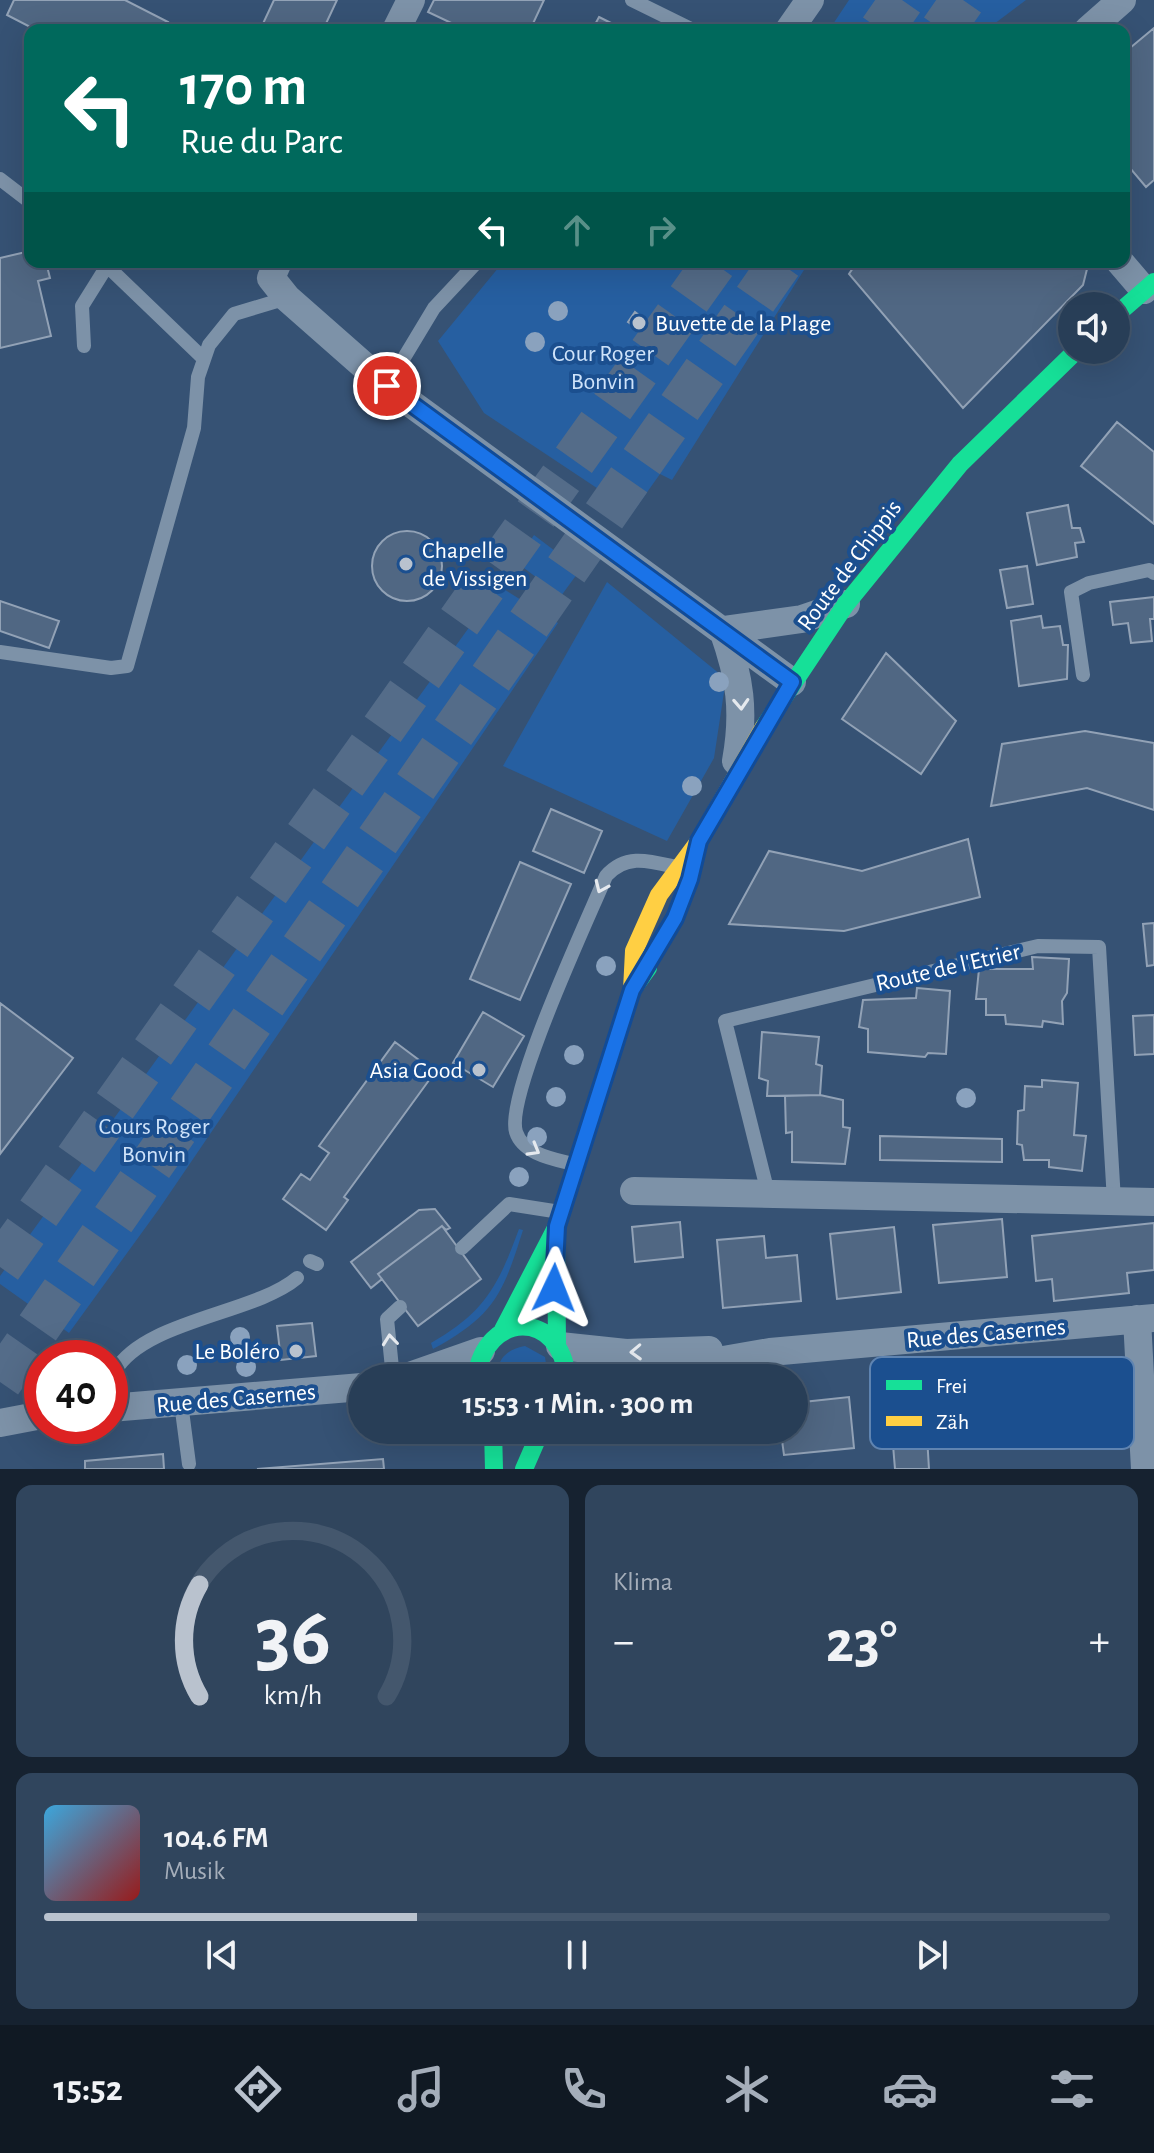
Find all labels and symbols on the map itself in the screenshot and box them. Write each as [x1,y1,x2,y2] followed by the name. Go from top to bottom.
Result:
[655,312,831,336] place label: Buvette de la Plage
[630,314,648,332] marker: Buvette de la Plage
[552,342,654,394] park label: Cour Roger Bonvin
[353,352,421,420] pin
[793,496,906,635] street label: Route de Chippis
[422,539,528,591] place label: Chapelle de Vissigen
[397,555,415,573] marker: Chapelle de Vissigen
[732,698,749,711] one-way arrow
[595,879,611,893] one-way arrow
[874,940,1023,996] street label: Route de l'Etrier
[369,1059,463,1083] place label: Asia Good
[470,1061,488,1079] marker: Asia Good
[98,1115,210,1167] park label: Cours Roger Bonvin
[525,1140,540,1156] one-way arrow
[512,1246,596,1330] position arrow
[905,1315,1067,1353] street label: Rue des Casernes
[381,1333,398,1346] one-way arrow
[24,1340,128,1444] speed limit sign: 40
[194,1340,280,1364] place label: Le Boléro
[287,1342,305,1360] marker: Le Boléro
[629,1343,642,1361] one-way arrow
[870,1357,1134,1449] legend
[936,1375,967,1397] text: Frei
[155,1380,317,1418] street label: Rue des Casernes
[936,1411,969,1433] text: Zäh

